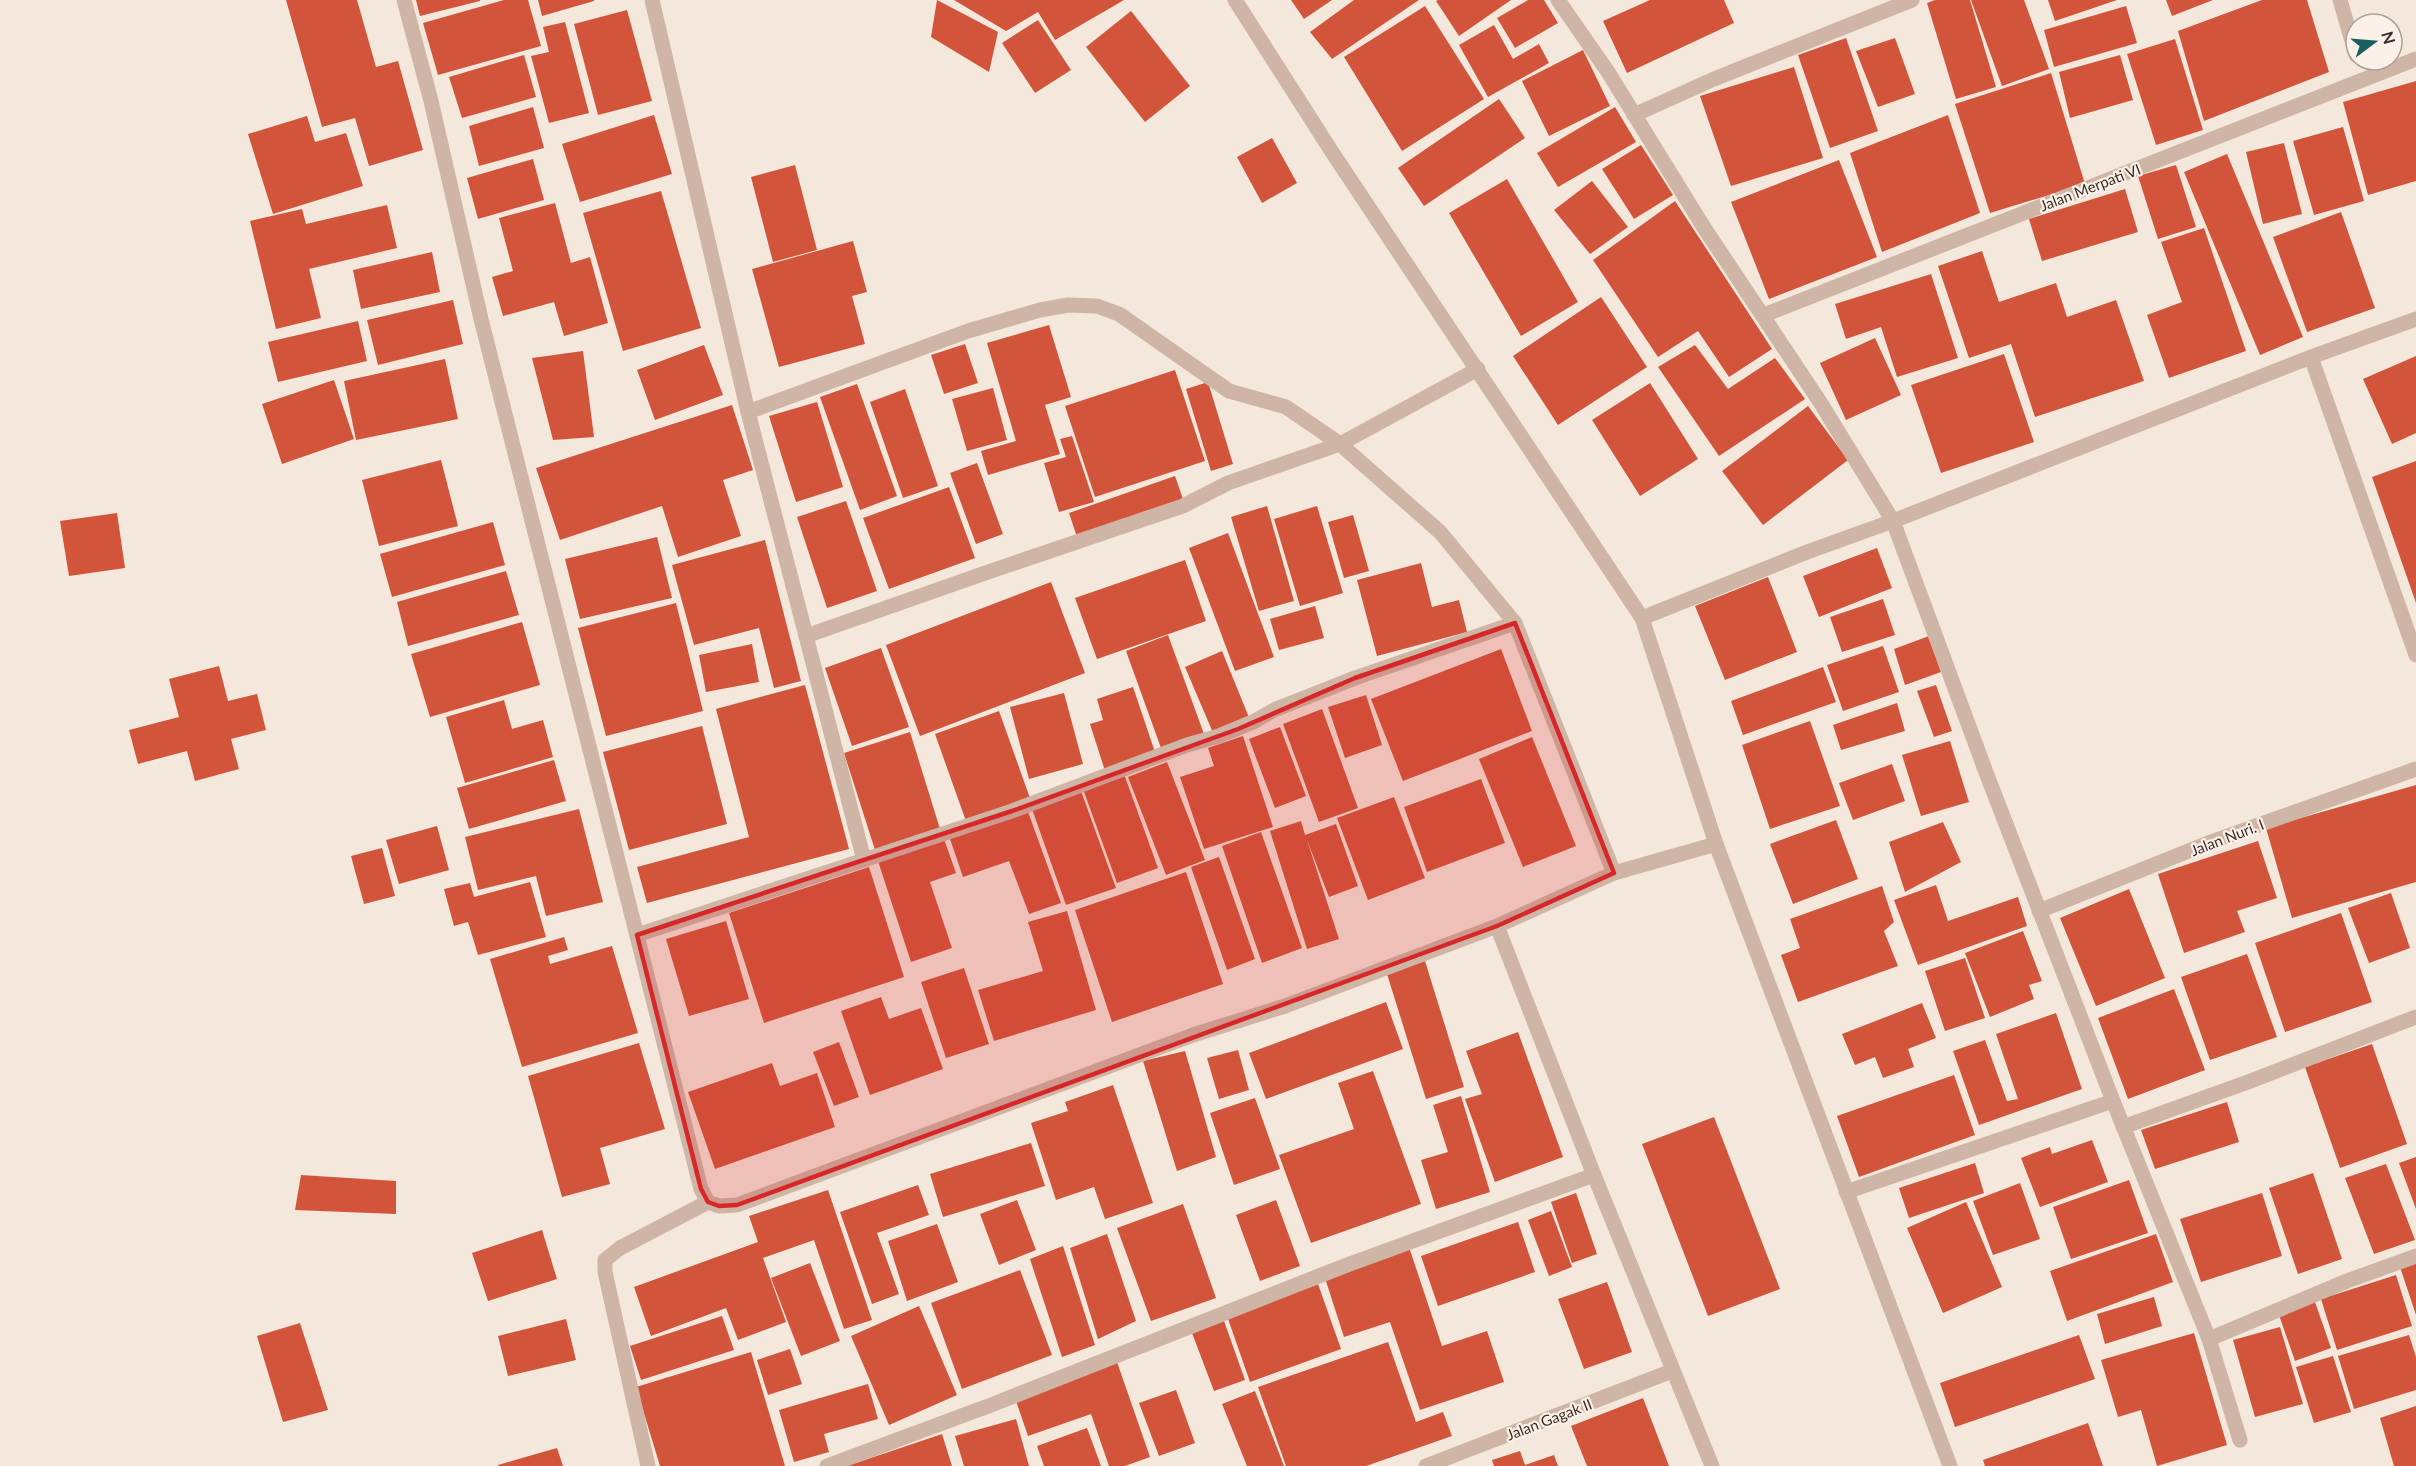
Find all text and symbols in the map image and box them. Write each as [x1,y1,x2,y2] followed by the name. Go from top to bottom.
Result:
[2344,12,2404,72] north arrow
[2378,29,2400,46] text: N
[2037,160,2143,214] street label: Jalan Merpati VI
[2188,815,2266,859] street label: Jalan Nuri. I
[1504,1394,1594,1444] street label: Jalan Gagak II

